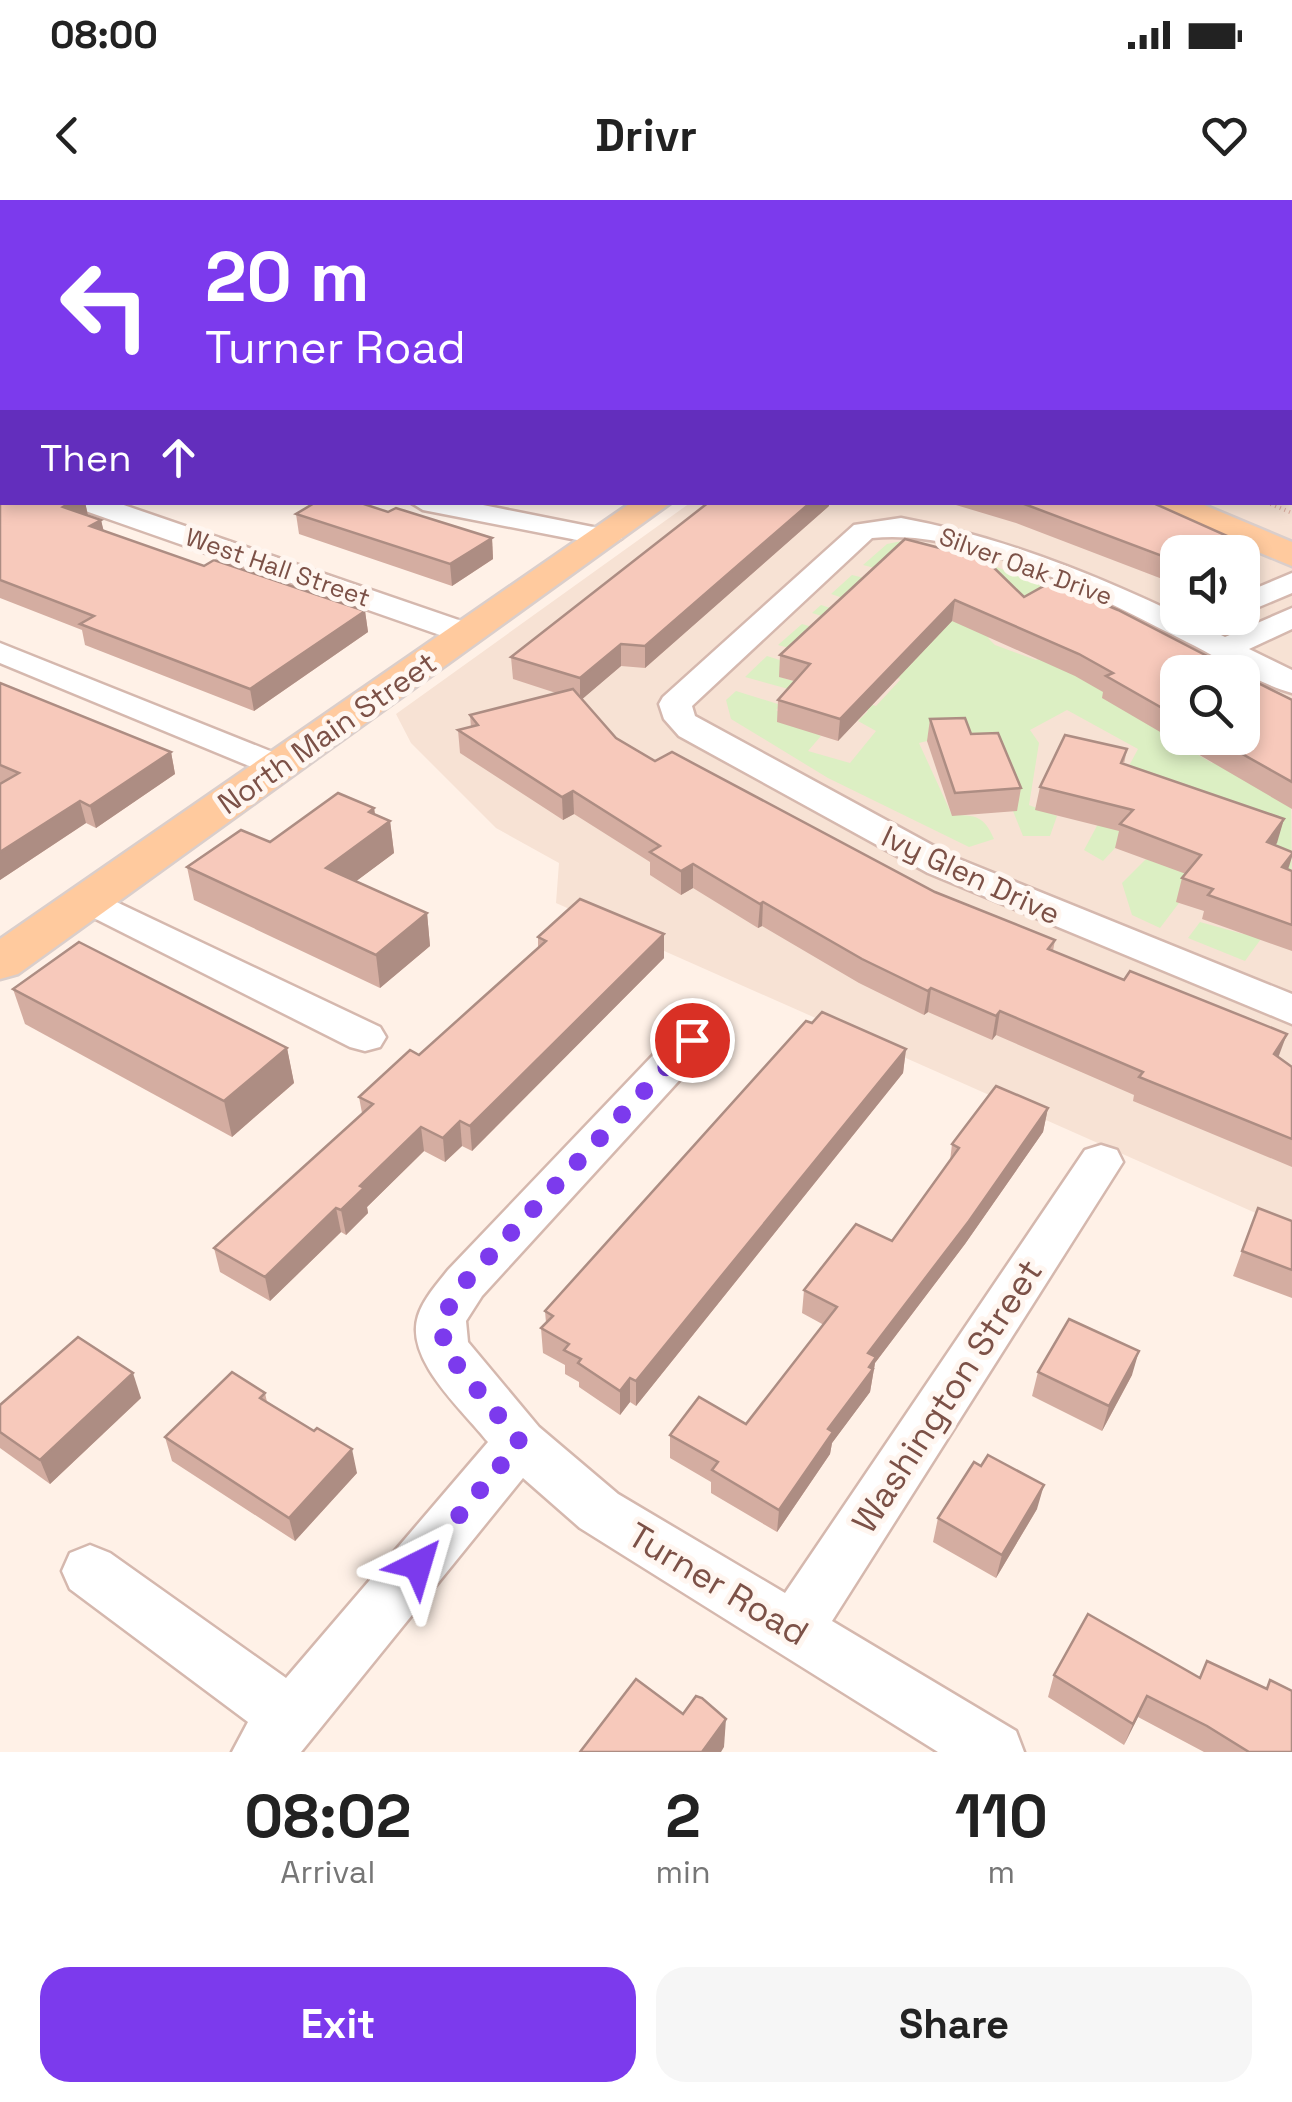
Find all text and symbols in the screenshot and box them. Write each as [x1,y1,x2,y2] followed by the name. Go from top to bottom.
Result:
[50,11,158,59] text: 08:00
[595,107,697,164] text: Drivr
[40,108,95,163] icon: back
[1197,108,1252,163] icon: heart
[205,232,370,321] text: 20 m
[40,240,170,370] icon: left
[205,319,466,376] text: Turner Road
[151,430,206,485] icon: ahead
[40,434,131,482] text: Then
[182,520,374,614] street label: West Hall Street
[935,520,1117,612] street label: Silver Oak Drive
[1160,535,1260,755] map controls
[1160,535,1260,635] button: sound
[210,643,444,823] street label: North Main Street
[1160,655,1260,755] button: search
[876,817,1066,933] street label: Ivy Glen Drive
[650,998,735,1083] pin
[665,1013,720,1068] icon: arrive
[842,1251,1052,1541] street label: Washington Street
[366,1513,470,1617] position arrow
[620,1513,816,1655] street label: Turner Road
[244,1778,411,1855] text: 08:02
[665,1778,701,1855] text: 2
[955,1778,1048,1855] text: 110
[280,1852,375,1892] text: Arrival
[656,1852,711,1892] text: min
[987,1852,1015,1892] text: m
[40,1967,636,2082] button: Exit
[656,1967,1252,2082] button: Share

